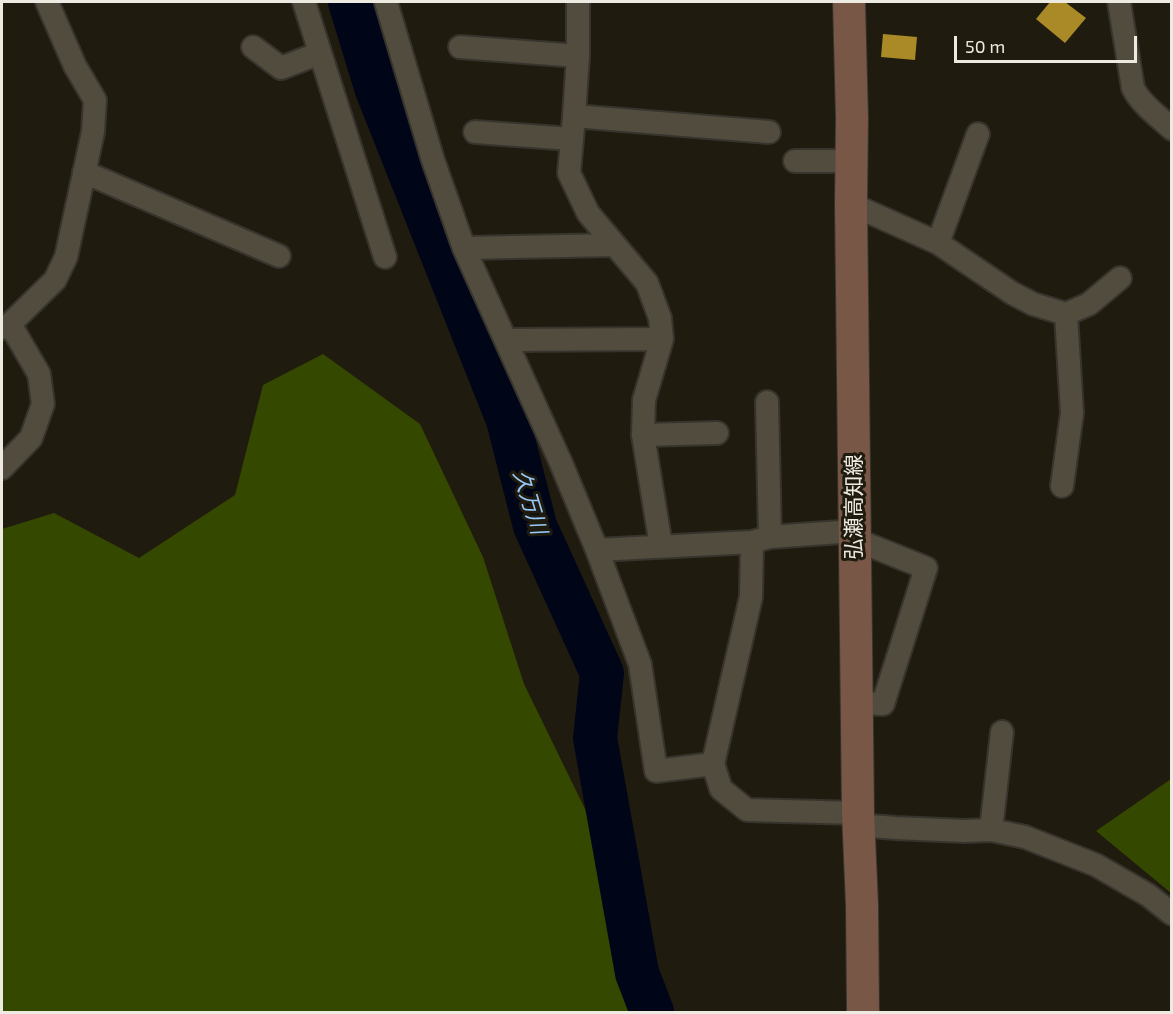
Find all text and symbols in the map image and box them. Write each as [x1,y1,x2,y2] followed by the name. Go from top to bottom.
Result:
[957,24,1140,62] scale bar
[965,35,1005,57] text: 50 m
[841,455,867,559] street label: 弘瀬高知線
[508,467,552,537] water label: 久万川

